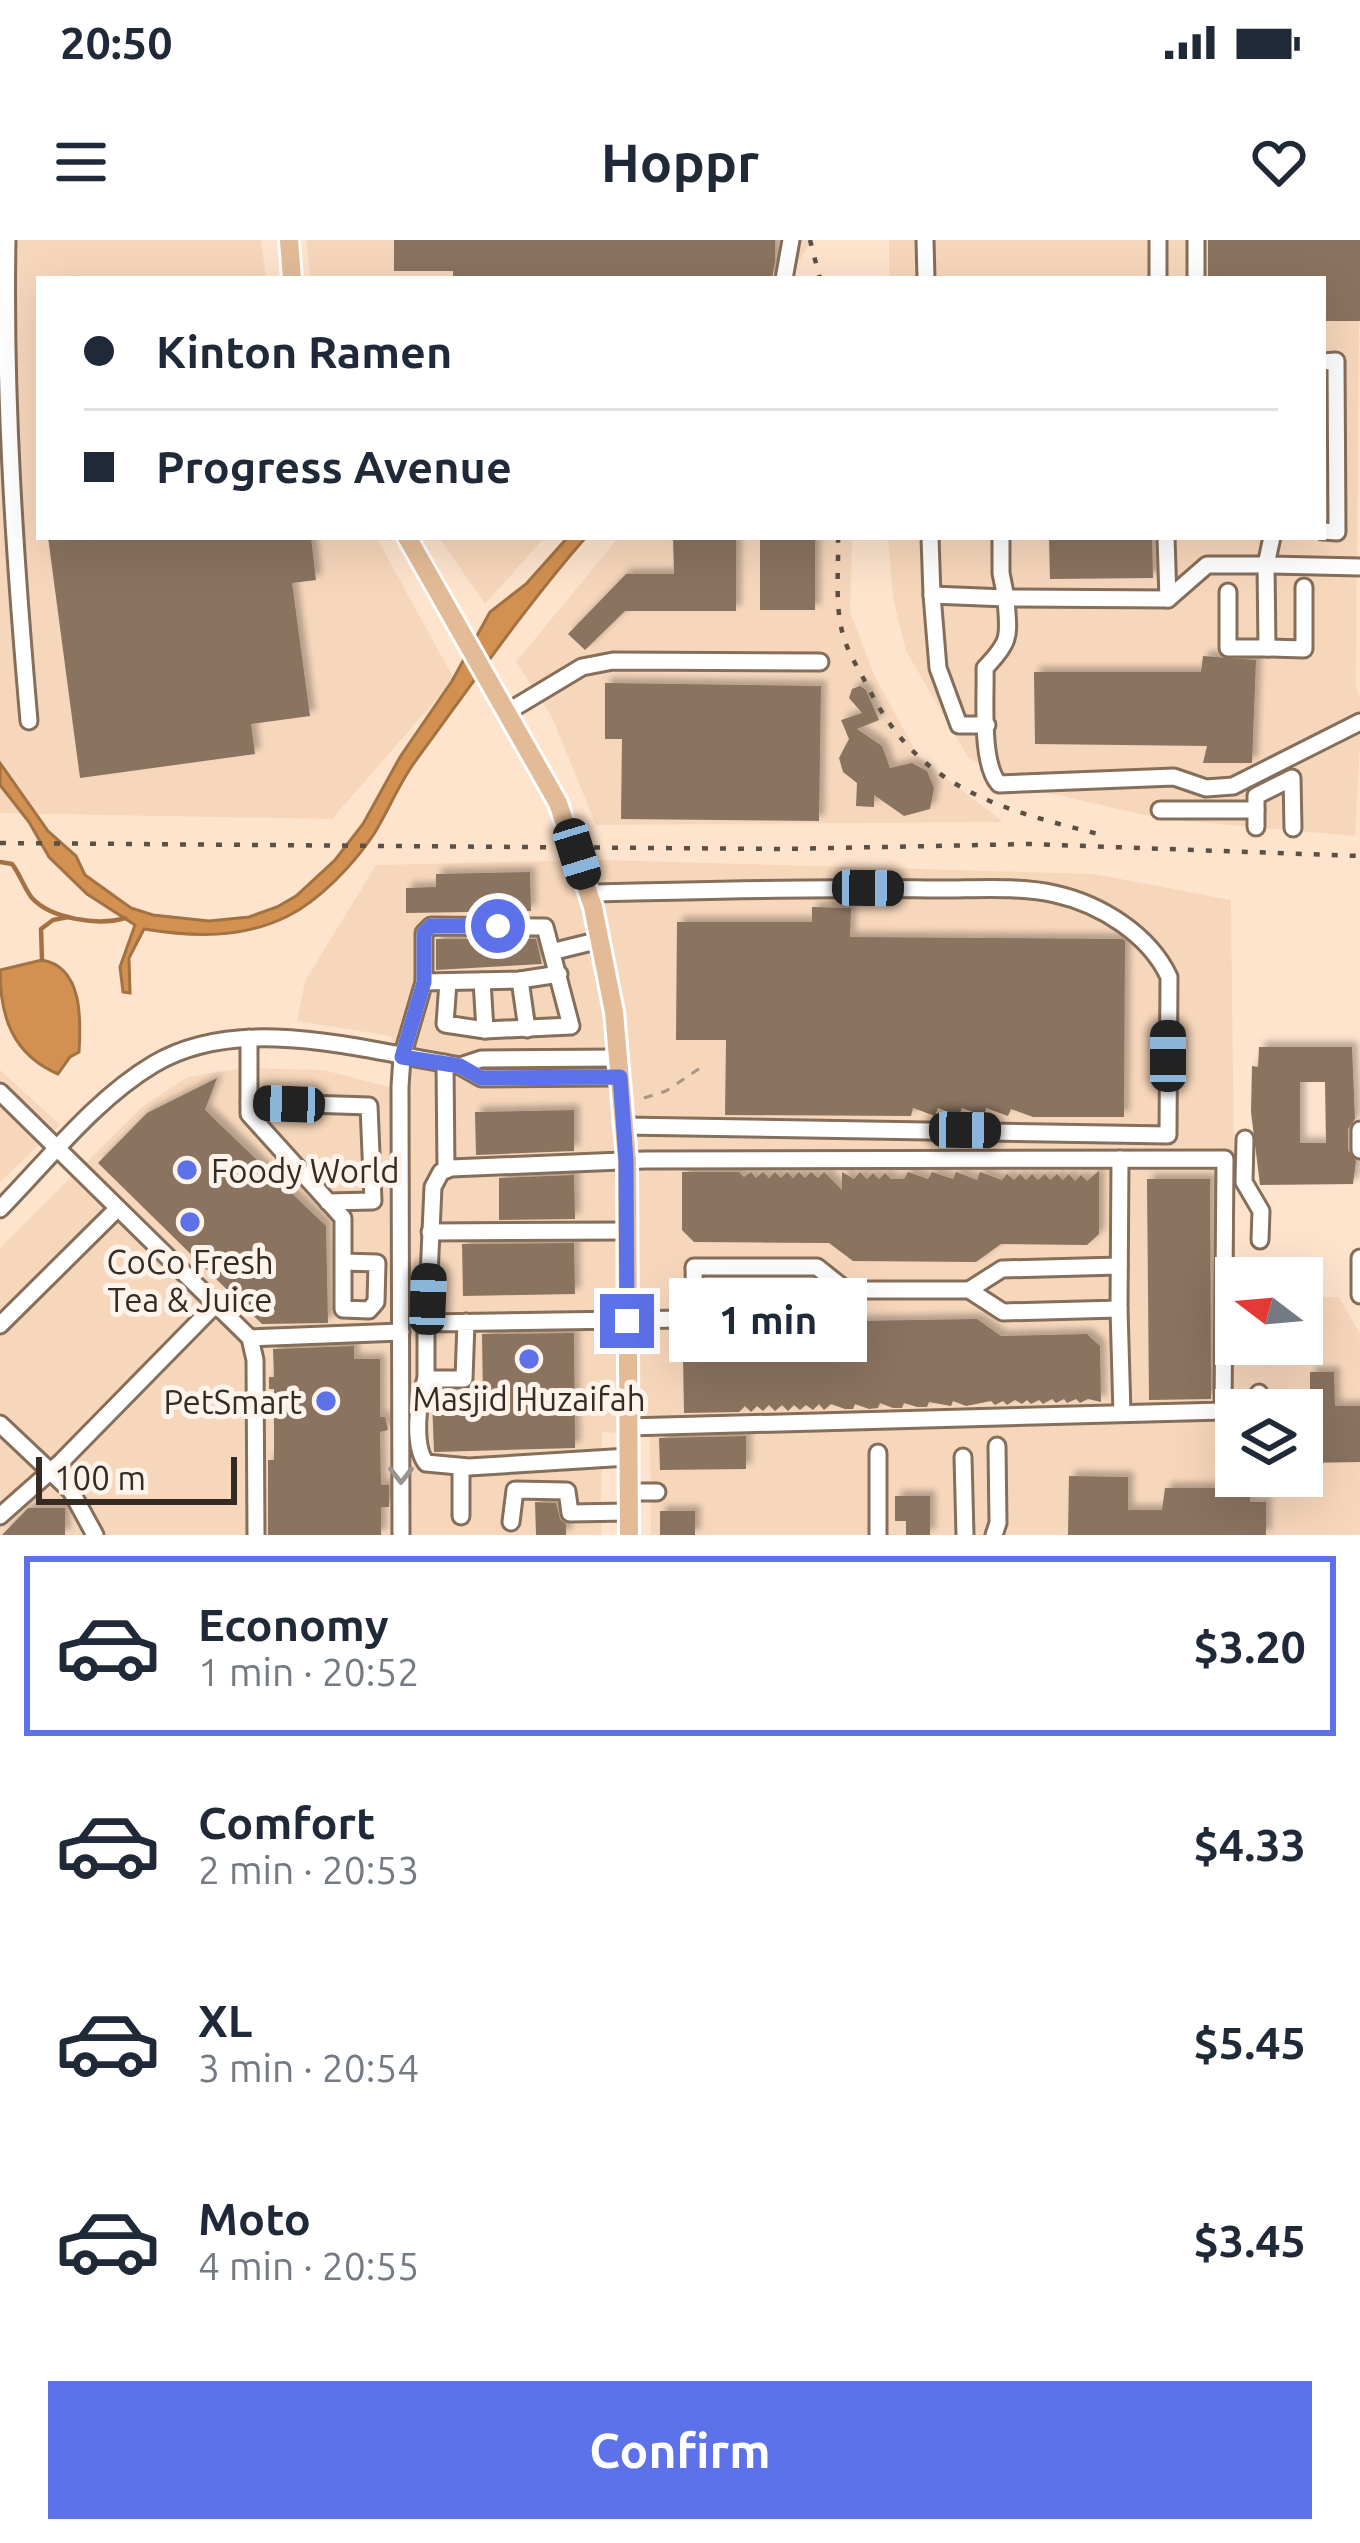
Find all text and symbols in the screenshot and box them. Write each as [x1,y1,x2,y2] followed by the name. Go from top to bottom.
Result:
[60,17,173,68] text: 20:50
[48,129,114,195] icon: menu
[1246,129,1312,195] icon: heart
[601,132,759,192] text: Hoppr
[156,326,452,377] text: Kinton Ramen
[156,441,512,492] text: Progress Avenue
[549,814,605,894] car
[832,869,904,907] car
[471,899,525,953] route start
[1150,1020,1186,1092] car
[252,1085,326,1123] car
[929,1111,1001,1149] car
[211,1152,400,1189] place label: Foody World
[174,1157,200,1183] marker: Foody World
[177,1209,203,1235] marker: CoCo Fresh Tea & Juice
[106,1243,274,1318] place label: CoCo Fresh Tea & Juice
[1215,1257,1323,1365] north arrow
[1215,1257,1323,1497] map controls
[409,1262,447,1336] car
[669,1279,867,1363] callout: 1 min
[600,1294,654,1348] route end
[719,1298,817,1341] text: 1 min
[516,1346,542,1372] marker: Masjid Huzaifah
[412,1380,646,1417] place label: Masjid Huzaifah
[164,1383,302,1420] place label: PetSmart
[313,1388,339,1414] marker: PetSmart
[1215,1389,1323,1497] button: layers
[36,1451,237,1504] scale bar
[54,1459,146,1496] text: 100 m
[388,1467,414,1485] one-way arrow
[54,1592,162,1700] icon: car
[198,1599,389,1650] text: Economy
[1193,1621,1306,1672] text: $3.20
[198,1650,419,1693] text: 1 min · 20:52
[54,1790,162,1898] icon: car
[198,1797,375,1848] text: Comfort
[1193,1819,1306,1870] text: $4.33
[198,1848,419,1891] text: 2 min · 20:53
[54,1988,162,2096] icon: car
[198,1995,252,2046] text: XL
[1193,2017,1306,2068] text: $5.45
[198,2046,419,2089] text: 3 min · 20:54
[54,2186,162,2294] icon: car
[198,2193,311,2244] text: Moto
[1193,2215,1306,2266] text: $3.45
[198,2244,419,2287] text: 4 min · 20:55
[48,2381,1312,2519] button: Confirm

